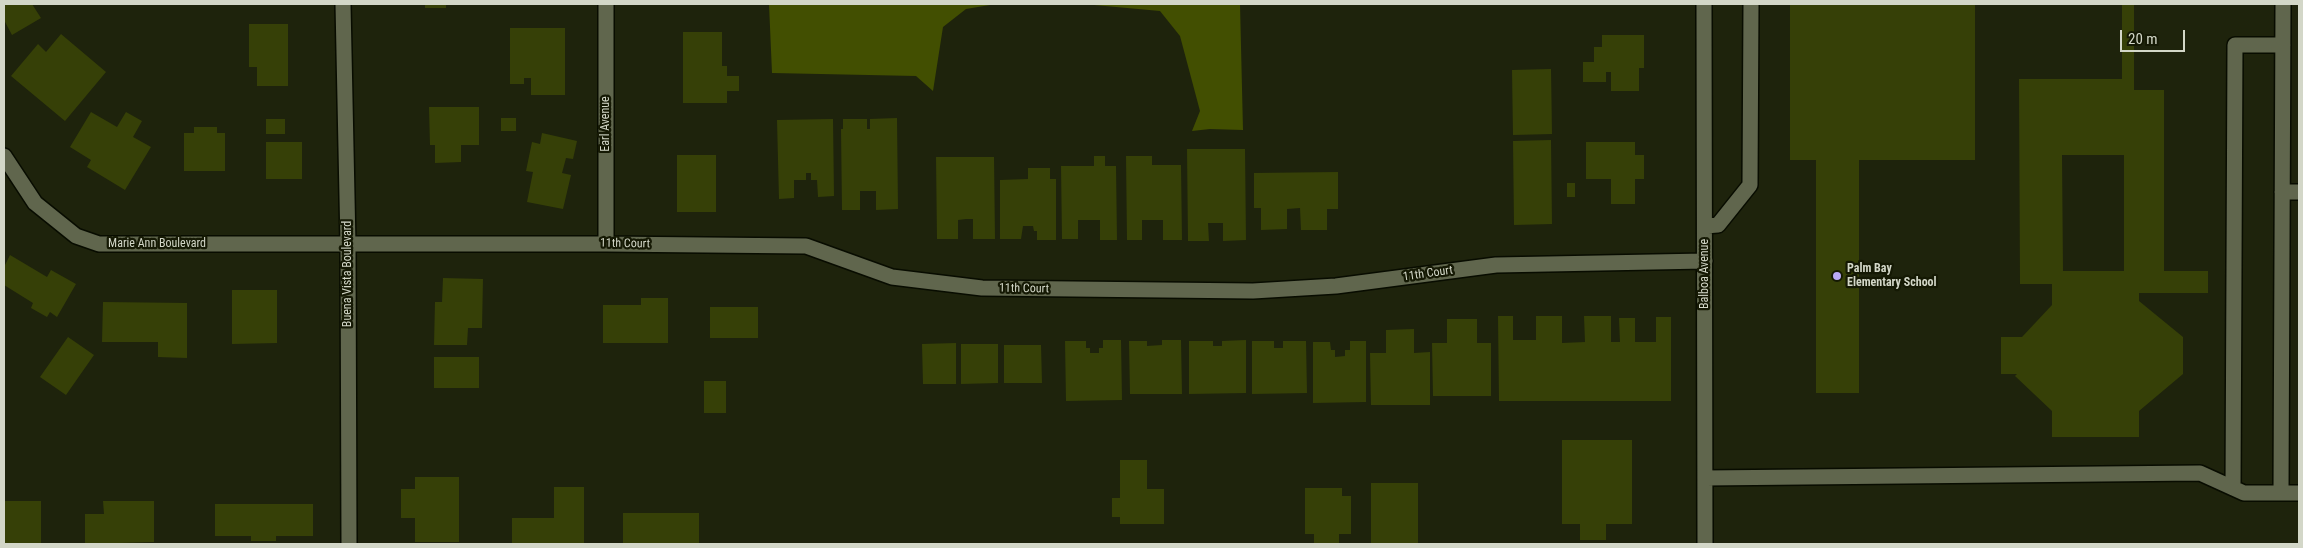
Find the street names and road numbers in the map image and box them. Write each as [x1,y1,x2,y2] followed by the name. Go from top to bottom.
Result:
[599,96,613,152] street label: Earl Avenue
[341,221,355,327] street label: Buena Vista Boulevard
[600,236,650,252] street label: 11th Court
[108,237,206,251] street label: Marie Ann Boulevard
[1698,239,1712,309] street label: Balboa Avenue
[1402,263,1454,285] street label: 11th Court
[999,281,1049,297] street label: 11th Court

